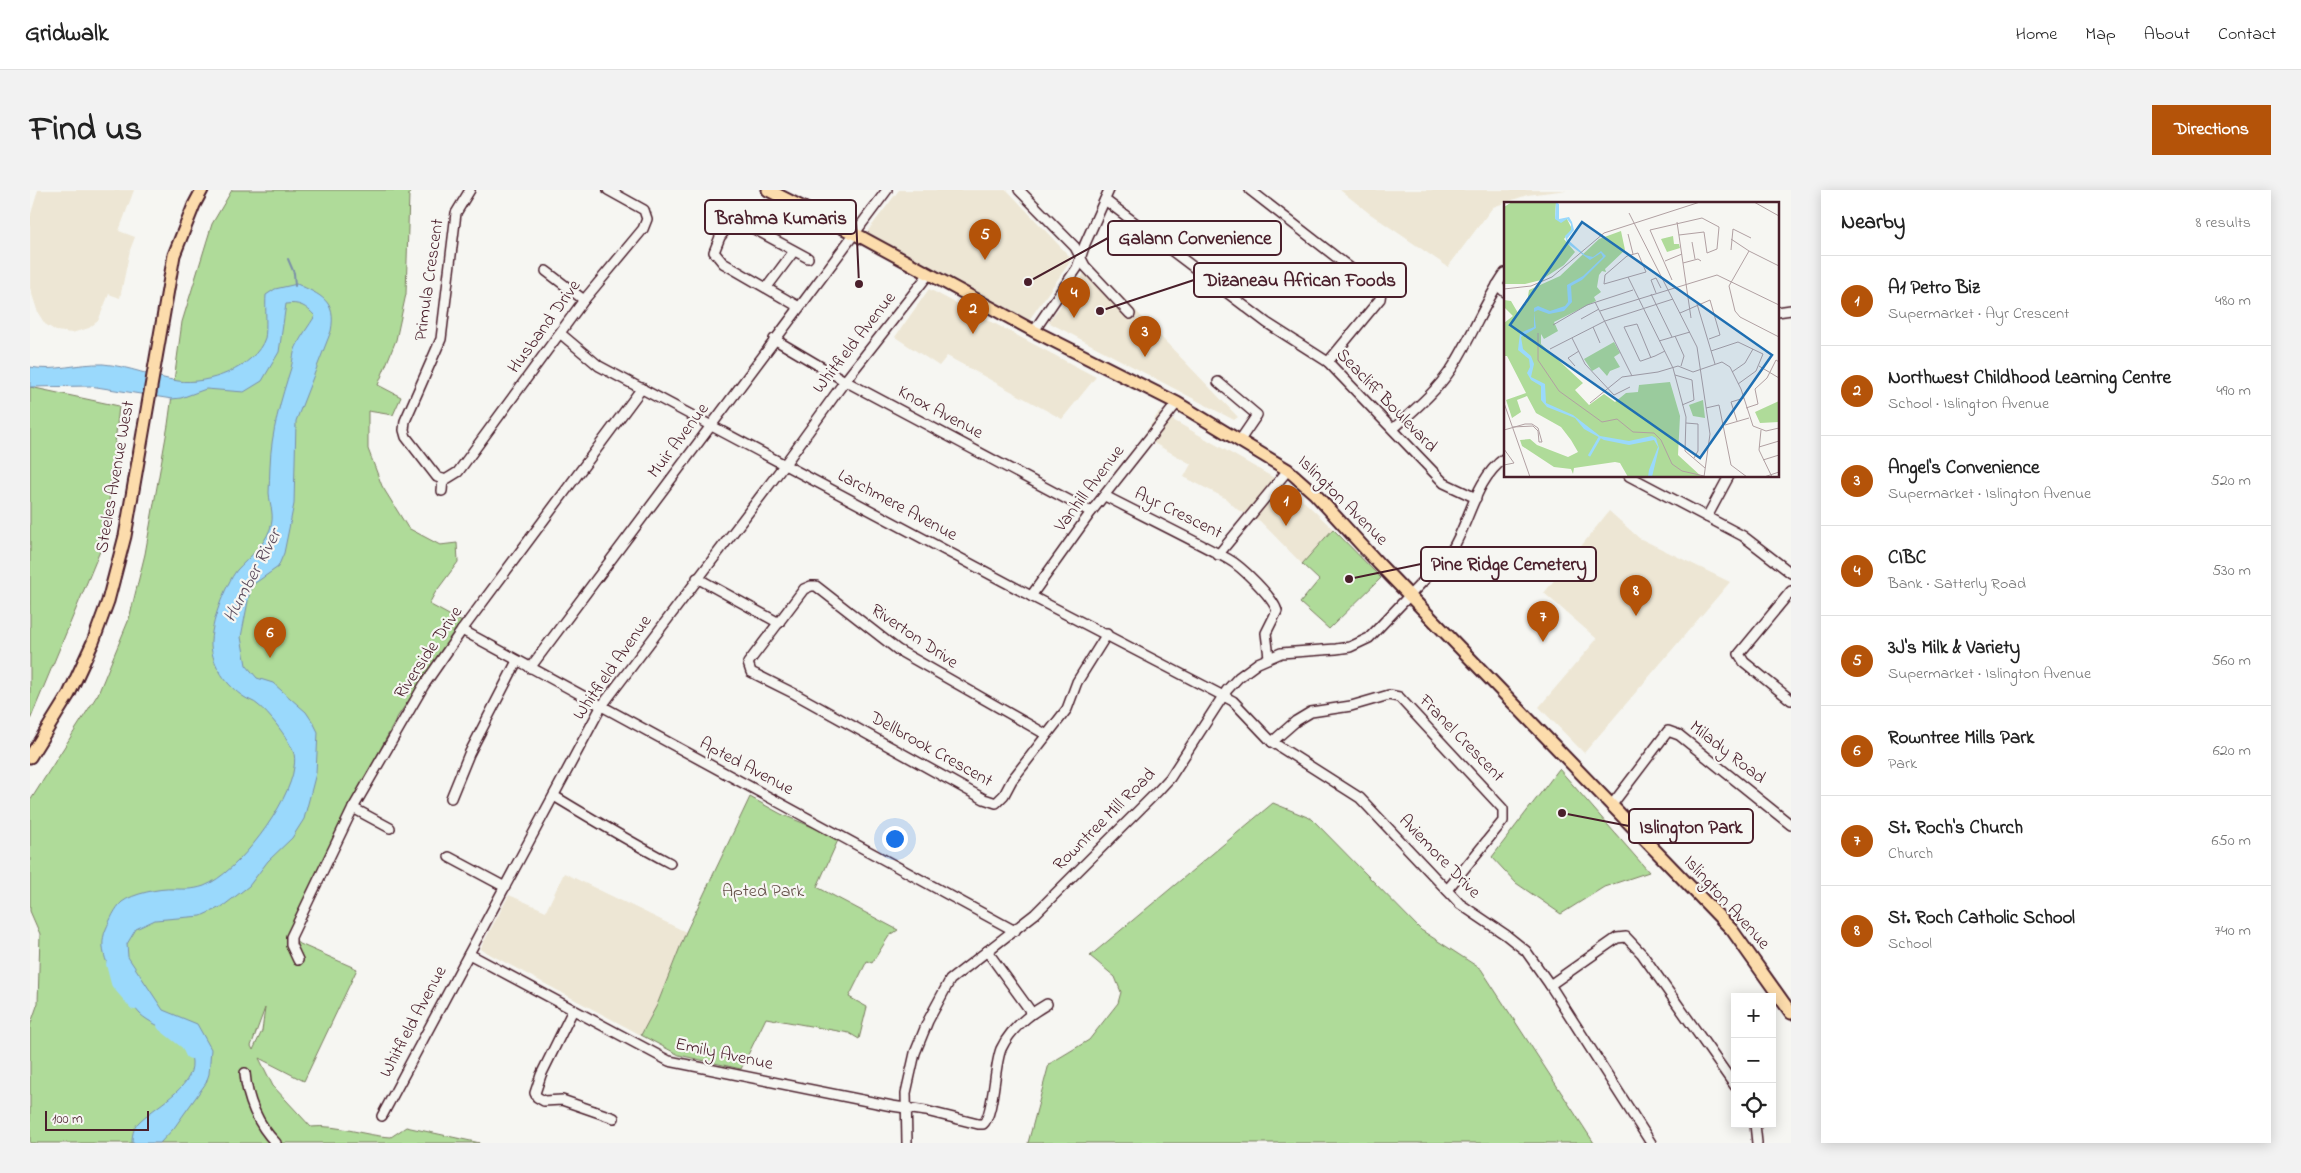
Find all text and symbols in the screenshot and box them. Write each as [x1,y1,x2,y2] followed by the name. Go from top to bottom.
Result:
[25,17,109,52] text: Gridwalk
[2016,22,2057,48] text: Home
[2085,22,2116,48] text: Map
[2144,22,2190,48] text: About
[2218,22,2276,48] text: Contact
[30,105,142,156] text: Find us
[2152,105,2271,155] button: Directions
[705,200,856,234] callout: Brahma Kumaris
[1504,202,1778,478] inset map
[714,206,847,233] text: Brahma Kumaris
[1841,208,1905,238] text: Nearby
[2195,211,2251,235] text: 8 results
[409,217,451,343] street label: Primula Crescent
[969,219,1001,260] pin: 5
[1108,221,1281,255] callout: Galann Convenience
[1119,226,1272,253] text: Galann Convenience
[1194,263,1406,297] callout: Dizaneau African Foods
[1203,268,1396,295] text: Dizaneau African Foods
[502,274,588,379] street label: Husband Drive
[1888,275,1980,302] text: A1 Petro Biz
[1058,277,1090,318] pin: 4
[807,286,904,399] street label: Whitfield Avenue
[1854,289,1860,313] text: 1
[2215,289,2251,313] text: 480 m
[957,293,989,334] pin: 2
[1888,302,2070,326] text: Supermarket · Ayr Crescent
[1129,316,1161,357] pin: 3
[1329,343,1443,459] street label: Seacliff Boulevard
[1888,365,2171,392] text: Northwest Childhood Learning Centre
[1853,379,1861,403] text: 2
[2216,379,2251,403] text: 490 m
[893,380,988,447] street label: Knox Avenue
[1888,392,2049,416] text: School · Islington Avenue
[642,397,717,484] street label: Muir Avenue
[90,399,142,555] street label: Steeles Avenue West
[1048,439,1132,539] street label: Vanhill Avenue
[1290,450,1394,554] street label: Islington Avenue
[1888,455,2039,482] text: Angel's Convenience
[832,463,962,549] street label: Larchmere Avenue
[1854,469,1860,493] text: 3
[2211,469,2251,493] text: 520 m
[1130,482,1226,546] street label: Ayr Crescent
[1888,482,2091,506] text: Supermarket · Islington Avenue
[1270,485,1302,526] pin: 1
[217,523,290,627] water label: Humber River
[1888,545,1926,572] text: CIBC
[1421,547,1596,581] callout: Pine Ridge Cemetery
[1431,552,1587,581] text: Pine Ridge Cemetery
[1854,559,1860,583] text: 4
[2212,559,2251,583] text: 530 m
[1888,572,2026,596] text: Bank · Satterly Road
[1620,575,1652,616] pin: 8
[865,598,964,676] street label: Riverton Drive
[388,601,470,705] street label: Riverside Drive
[1527,601,1559,642] pin: 7
[567,609,659,726] street label: Whitfield Avenue
[254,617,286,658] pin: 6
[1888,635,2020,662] text: 3J's Milk & Variety
[1852,649,1862,673] text: 5
[2211,649,2251,673] text: 560 m
[1888,662,2091,686] text: Supermarket · Islington Avenue
[1411,688,1510,789] street label: Franel Crescent
[864,705,997,794] street label: Dellbrook Crescent
[1683,715,1771,791] street label: Milady Road
[1888,725,2034,752] text: Rowntree Mills Park
[694,731,799,803] street label: Apted Avenue
[1853,739,1861,763] text: 6
[2213,739,2251,763] text: 620 m
[1888,752,1917,776] text: Park
[1048,763,1162,877] street label: Rowntree Mill Road
[1392,809,1487,906] street label: Aviemore Drive
[1629,809,1753,843] callout: Islington Park
[1639,815,1743,844] text: Islington Park
[1888,815,2023,842] text: St. Roch's Church
[882,826,908,852] your location
[1854,829,1860,853] text: 7
[2211,829,2251,853] text: 650 m
[1888,842,1933,866] text: Church
[1676,850,1776,957] street label: Islington Avenue
[722,879,804,905] park label: Apted Park
[1888,905,2075,932] text: St. Roch Catholic School
[1854,919,1860,943] text: 8
[2214,919,2251,943] text: 740 m
[1888,932,1932,956] text: School
[374,961,455,1082] street label: Whitfield Avenue
[1731,993,1776,1128] map controls
[1731,993,1776,1038] button: +
[673,1032,776,1078] street label: Emily Avenue
[1731,1038,1776,1083] button: −
[1731,1083,1776,1128] button: locate
[45,1108,149,1131] scale bar
[52,1109,83,1130] text: 100 m

